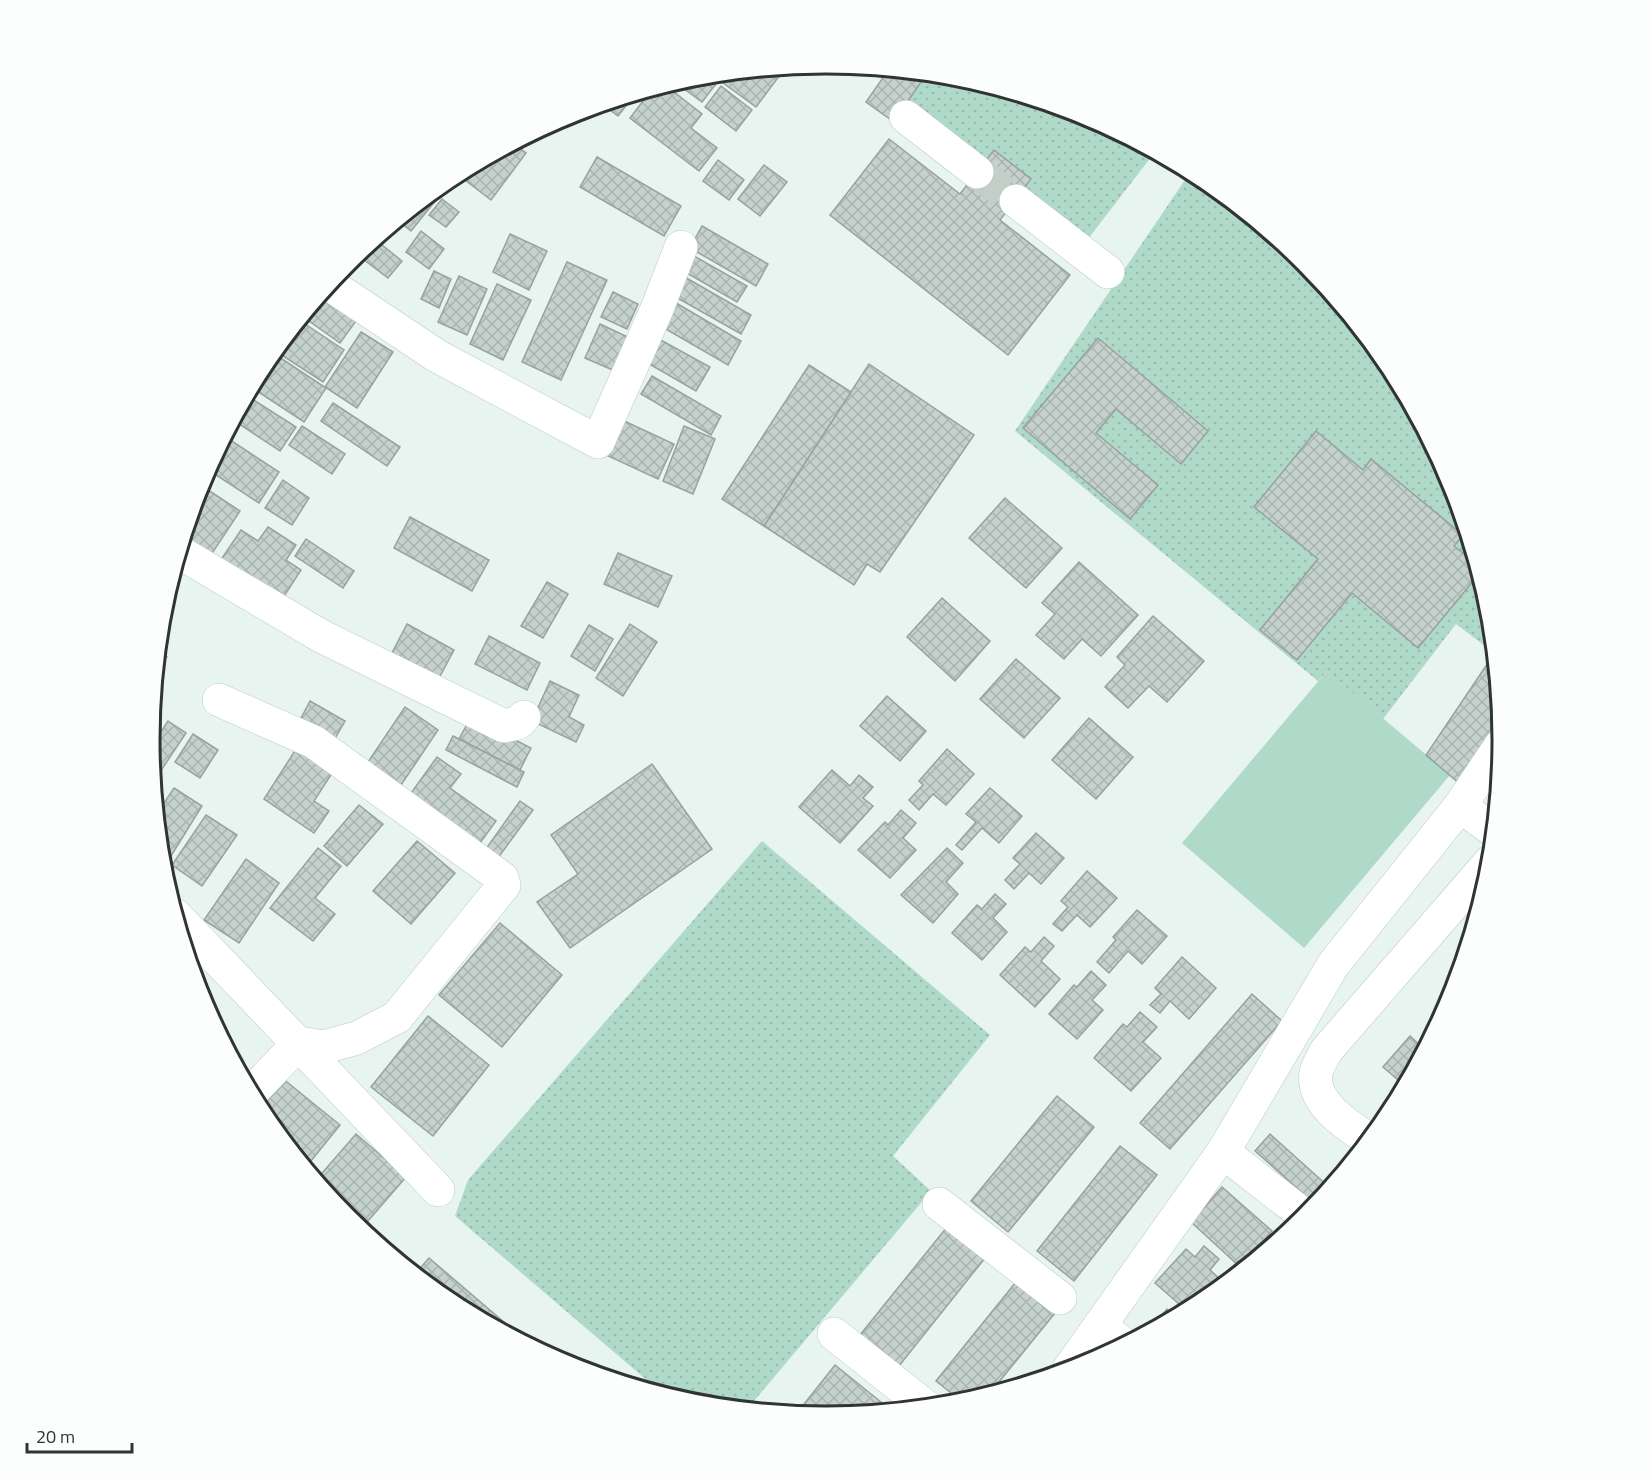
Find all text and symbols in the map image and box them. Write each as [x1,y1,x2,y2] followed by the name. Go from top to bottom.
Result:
[27,1416,132,1454] scale bar
[36,1423,75,1450] text: 20 m

